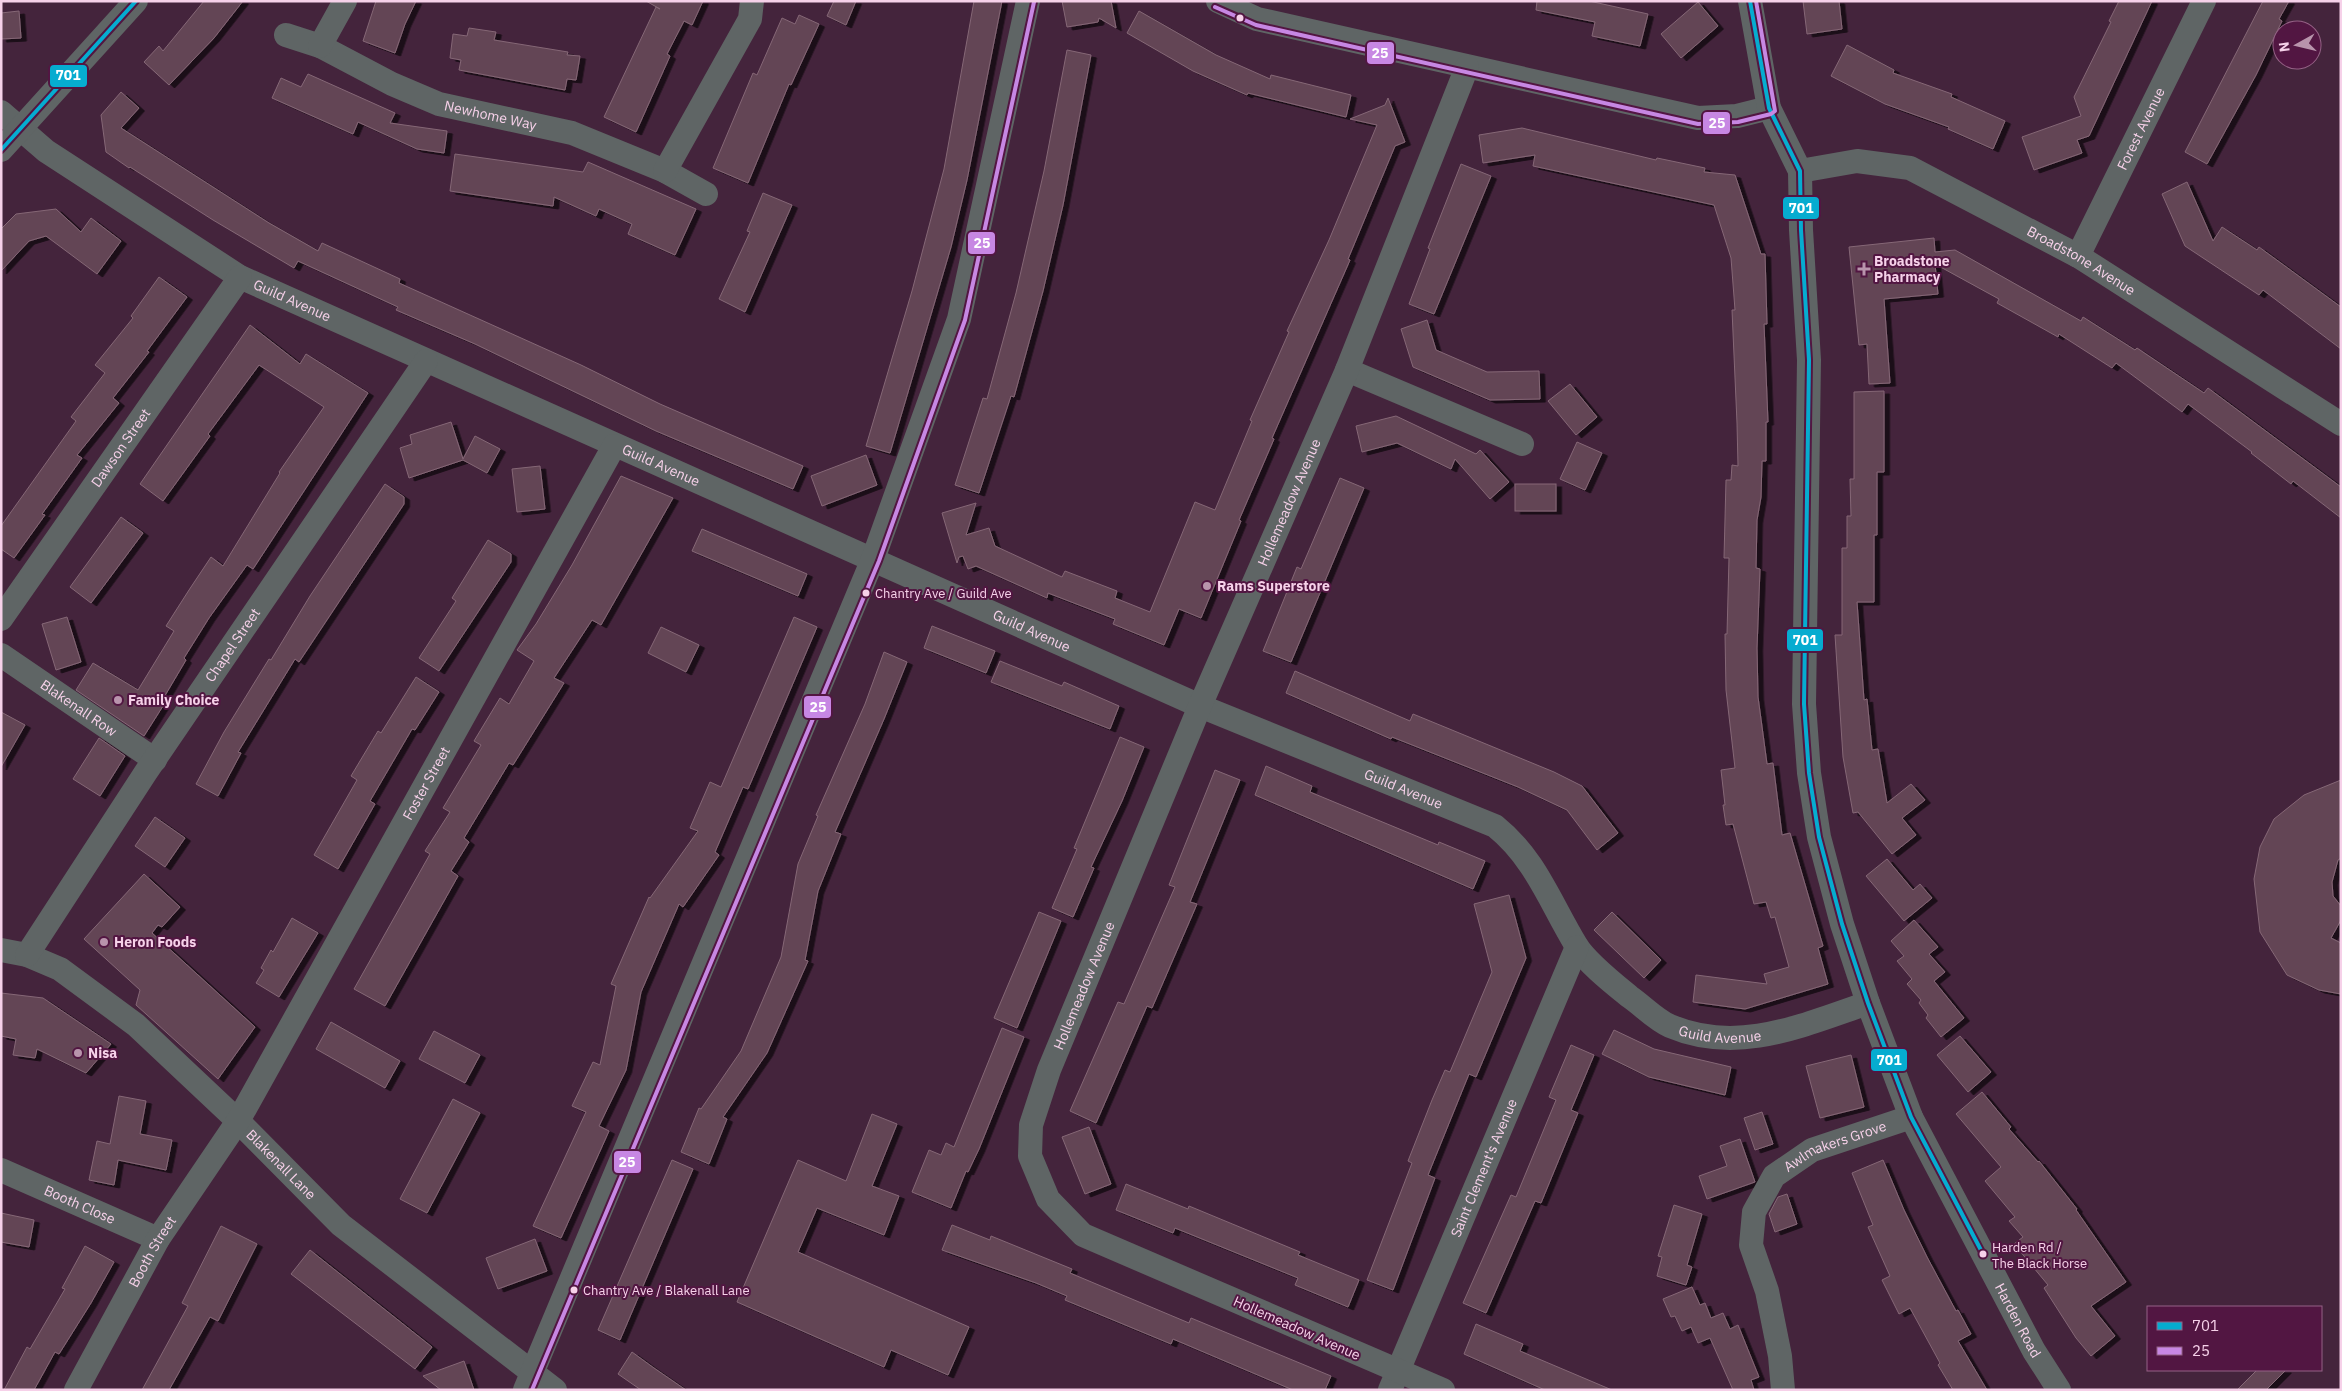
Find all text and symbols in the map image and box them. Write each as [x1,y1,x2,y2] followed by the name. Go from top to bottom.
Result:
[1235,13,1245,23] unlabelled marker
[2272,20,2322,70] north arrow
[1366,41,1395,65] line badge: 25
[2275,41,2294,53] text: N
[1372,44,1388,62] text: 25
[49,64,88,88] line badge: 701
[55,66,81,84] text: 701
[2113,84,2169,173] street label: Forest Avenue
[443,96,538,134] street label: Newhome Way
[1702,111,1731,135] line badge: 25
[1709,114,1725,132] text: 25
[1782,196,1820,220] line badge: 701
[1788,199,1814,217] text: 701
[2024,222,2139,300] street label: Broadstone Avenue
[967,231,996,255] line badge: 25
[974,234,990,252] text: 25
[1874,252,1950,286] place label: Broadstone Pharmacy
[1858,263,1870,275] marker: Broadstone Pharmacy
[251,275,334,326] street label: Guild Avenue
[87,405,154,491] street label: Dawson Street
[1253,436,1325,569] street label: Hollemeadow Avenue
[619,440,703,490] street label: Guild Avenue
[1217,577,1330,595] place label: Rams Superstore
[1201,580,1213,592] marker: Rams Superstore
[875,585,1012,602] place label: Chantry Ave / Guild Ave
[861,588,871,598] marker: Chantry Ave / Guild Ave
[201,604,264,685] street label: Chapel Street
[990,606,1074,656] street label: Guild Avenue
[1786,628,1824,652] line badge: 701
[1792,631,1818,649] text: 701
[37,675,121,741] street label: Blakenall Row
[128,691,220,709] place label: Family Choice
[112,694,124,706] marker: Family Choice
[803,695,832,719] line badge: 25
[810,698,826,716] text: 25
[398,743,454,823] street label: Foster Street
[1362,765,1446,813] street label: Guild Avenue
[1049,919,1119,1052] street label: Hollemeadow Avenue
[114,933,196,951] place label: Heron Foods
[98,936,110,948] marker: Heron Foods
[1676,1021,1763,1047] street label: Guild Avenue
[88,1044,117,1062] place label: Nisa
[72,1047,84,1059] marker: Nisa
[1870,1048,1908,1072] line badge: 701
[1876,1051,1902,1069] text: 701
[1447,1096,1521,1240] street label: Saint Clement's Avenue
[1780,1117,1889,1176] street label: Awlmakers Grove
[242,1126,320,1204] street label: Blakenall Lane
[613,1150,642,1174] line badge: 25
[619,1153,635,1171] text: 25
[41,1181,118,1228] street label: Booth Close
[125,1212,180,1290] street label: Booth Street
[1992,1239,2087,1272] place label: Harden Rd / The Black Horse
[1978,1249,1988,1259] marker: Harden Rd / The Black Horse
[1991,1280,2045,1361] street label: Harden Road
[583,1282,750,1299] place label: Chantry Ave / Blakenall Lane
[569,1285,579,1295] marker: Chantry Ave / Blakenall Lane
[1231,1292,1364,1364] street label: Hollemeadow Avenue
[2147,1306,2322,1371] legend
[2192,1316,2219,1335] text: 701
[2192,1341,2210,1360] text: 25

